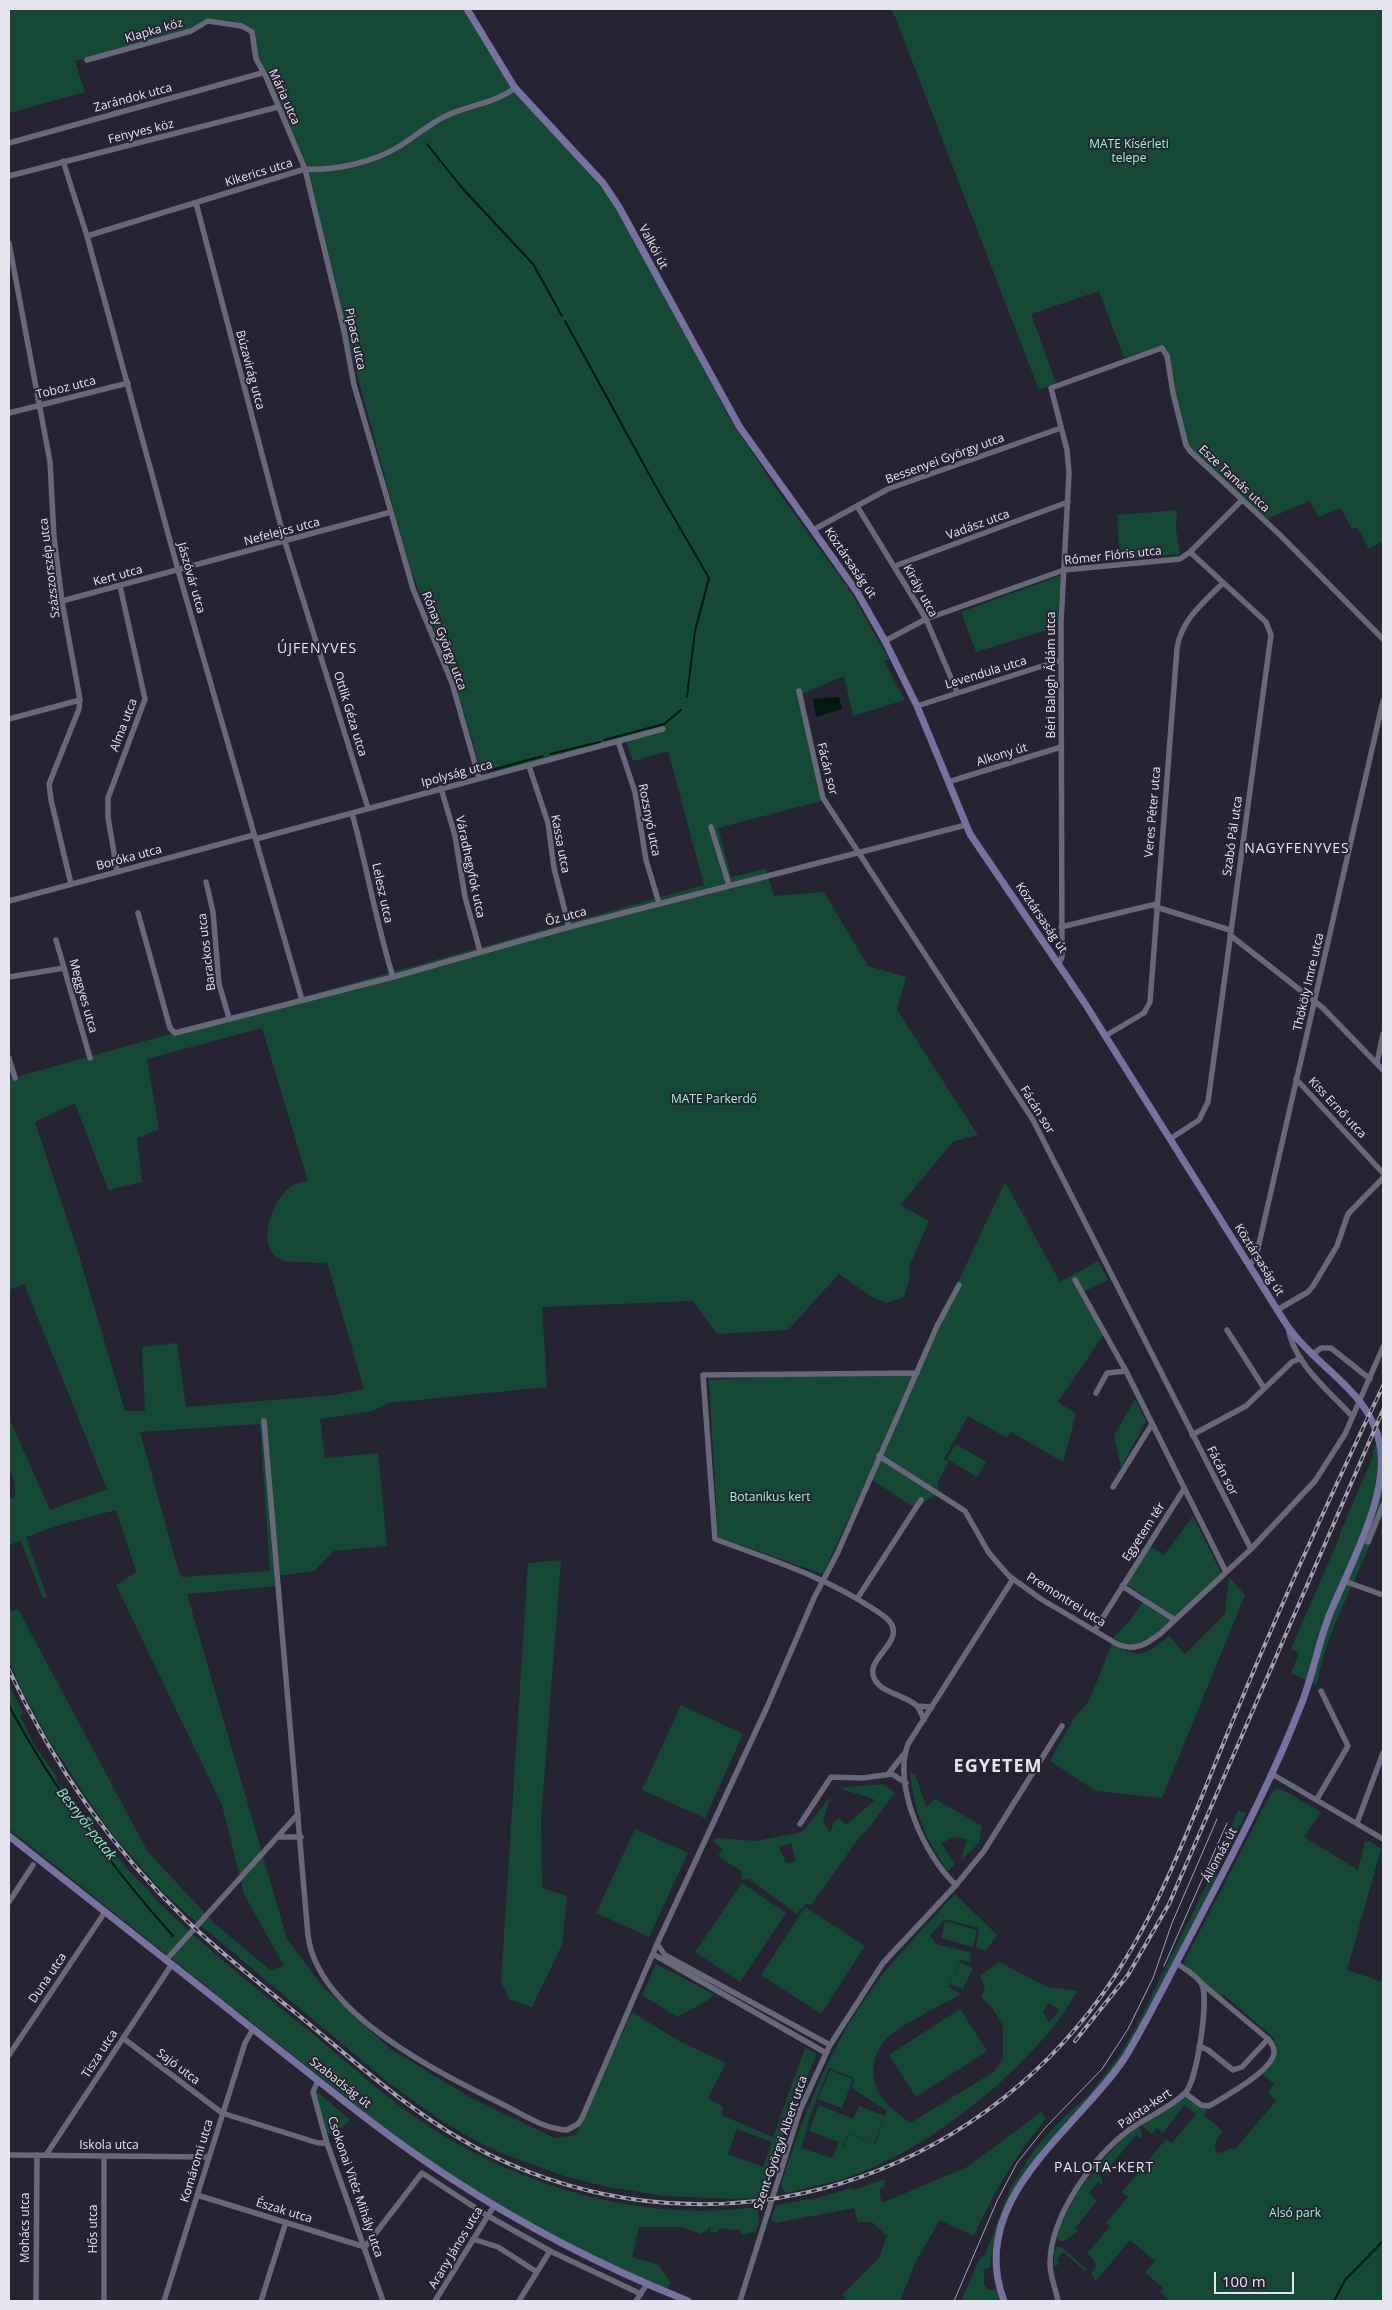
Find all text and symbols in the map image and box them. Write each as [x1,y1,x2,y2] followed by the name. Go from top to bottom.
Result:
[123,16,185,46] street label: Klapka köz
[265,67,303,127] street label: Mária utca
[92,81,174,115] street label: Zarándok utca
[107,117,175,147] street label: Fenyves köz
[1089,138,1169,166] park label: MATE Kísérleti telepe
[223,156,295,190] street label: Kikerics utca
[635,222,671,272] street label: Valkói út
[341,307,369,371] street label: Pipacs utca
[232,329,268,411] street label: Búzavirág utca
[35,374,97,402] street label: Toboz utca
[884,431,1006,487] street label: Bessenyei György utca
[1196,442,1272,516] street label: Esze Tamás utca
[944,507,1012,543] street label: Vadász utca
[242,515,322,549] street label: Nefelejcs utca
[37,517,63,619] street label: Százszorszép utca
[821,525,879,601] street label: Köztársaság út
[174,541,208,615] street label: Jászóvár utca
[1064,544,1162,568] street label: Rómer Flóris utca
[900,562,940,620] street label: Király utca
[92,563,144,589] street label: Kert utca
[419,590,469,692] street label: Rónay György utca
[1045,611,1059,739] street label: Béri Balogh Ádám utca
[276,641,358,657] district label: ÚJFENYVES
[943,654,1029,692] street label: Levendula utca
[330,670,370,758] street label: Ottlik Géza utca
[107,696,141,754] street label: Alma utca
[975,740,1029,770] street label: Alkony út
[814,741,840,797] street label: Fácán sor
[420,758,494,790] street label: Ipolyság utca
[1142,766,1164,858] street label: Veres Péter utca
[635,782,663,858] street label: Rozsnyó utca
[1220,795,1246,877] street label: Szabó Pál utca
[547,814,573,874] street label: Kassa utca
[452,815,488,919] street label: Váradhegyfok utca
[1243,841,1351,857] district label: NAGYFENYVES
[95,842,163,874] street label: Boróka utca
[369,862,395,924] street label: Lelesz utca
[1012,880,1070,956] street label: Köztársaság út
[544,905,588,929] street label: Őz utca
[195,912,219,992] street label: Barackos utca
[1291,932,1327,1032] street label: Thököly Imre utca
[66,957,100,1035] street label: Meggyes utca
[1305,1074,1369,1142] street label: Kiss Ernő utca
[1017,1083,1057,1137] street label: Fácán sor
[671,1093,757,1107] park label: MATE Parkerdő
[1231,1221,1287,1299] street label: Köztársaság út
[1203,1444,1241,1498] street label: Fácán sor
[729,1491,811,1505] park label: Botanikus kert
[1120,1500,1168,1564] street label: Egyetem tér
[1024,1570,1108,1630] street label: Premontrei utca
[953,1756,1043,1778] district label: EGYETEM
[53,1785,119,1863] water label: Besnyői-patak
[1200,1826,1240,1884] street label: Állomás út
[26,1950,70,2006] street label: Duna utca
[79,2027,121,2081] street label: Tisza utca
[153,2046,203,2088] street label: Sajó utca
[306,2055,374,2111] street label: Szabadság út
[751,2074,811,2212] street label: Szent-Györgyi Albert utca
[1116,2086,1174,2132] street label: Palota-kert
[324,2115,386,2259] street label: Csokonai Vitéz Mihály utca
[178,2118,216,2204] street label: Komáromi utca
[79,2139,139,2153] street label: Iskola utca
[1053,2160,1155,2176] district label: PALOTA-KERT
[19,2193,33,2263] street label: Mohács utca
[254,2196,314,2226] street label: Észak utca
[426,2204,486,2292] street label: Arany János utca
[87,2205,101,2253] street label: Hős utca
[1269,2207,1321,2221] park label: Alsó park
[1217,2262,1297,2294] scale bar
[1222,2271,1266,2291] text: 100 m

